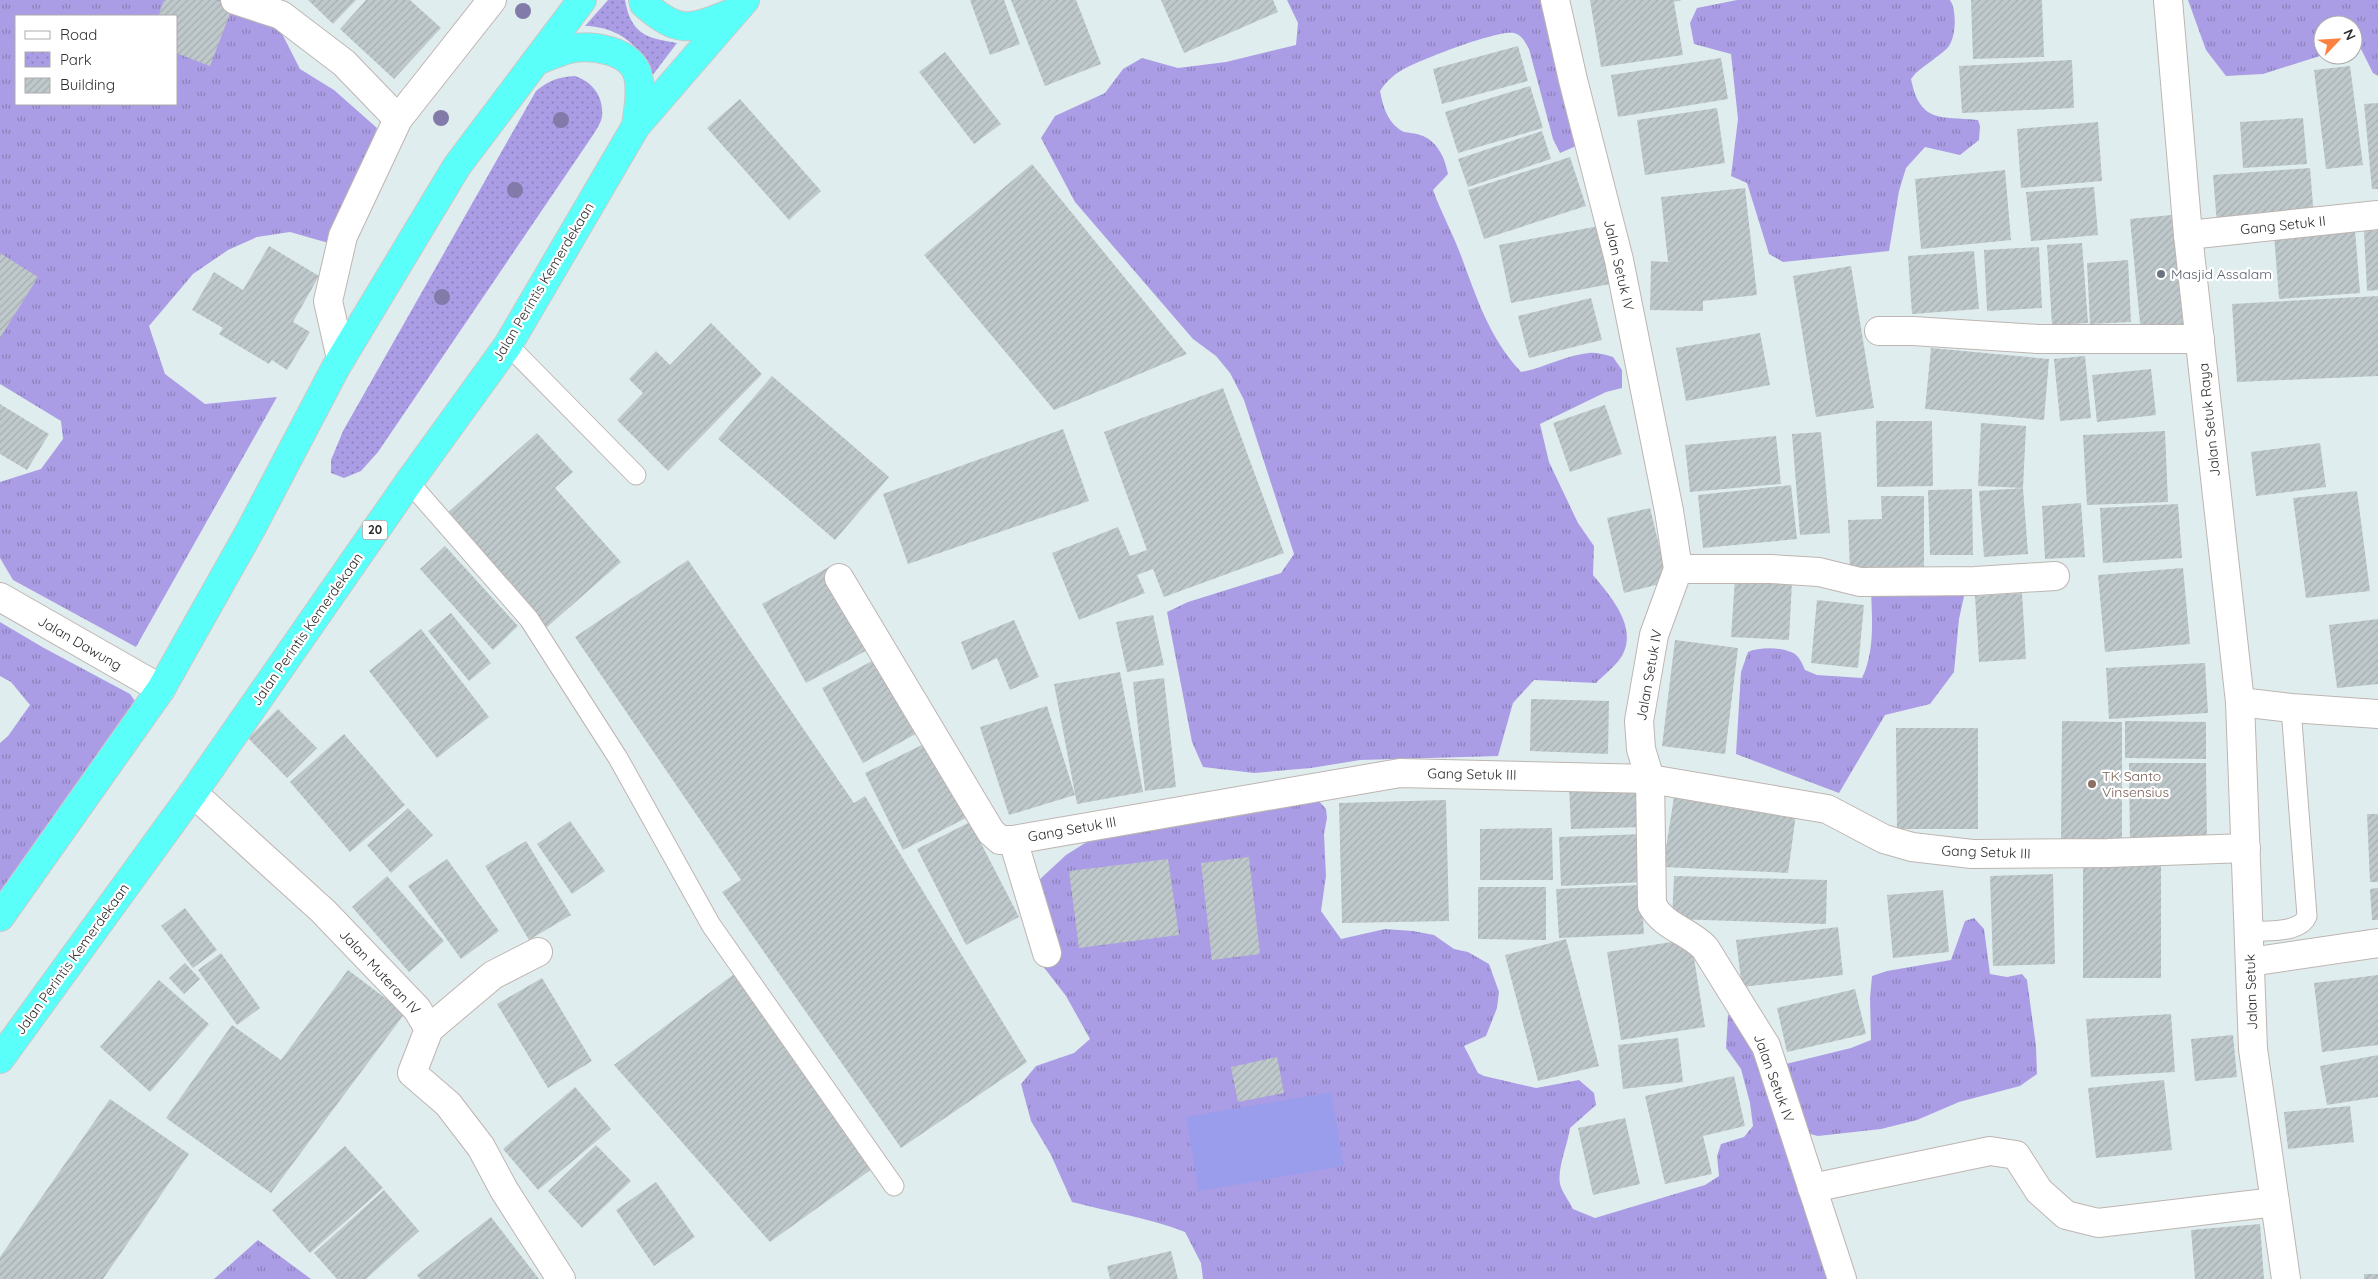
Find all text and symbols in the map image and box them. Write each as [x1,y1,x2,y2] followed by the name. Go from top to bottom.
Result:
[15,15,178,105] legend
[2313,15,2363,65] north arrow
[60,25,97,44] text: Road
[2339,26,2360,43] text: N
[60,50,92,69] text: Park
[60,75,115,94] text: Building
[488,199,598,365] street label: Jalan Perintis Kemerdekaan
[2239,212,2327,238] street label: Gang Setuk II
[1600,218,1638,312] street label: Jalan Setuk IV
[2171,265,2272,283] place label: Masjid Assalam
[2155,268,2167,280] marker: Masjid Assalam
[2194,362,2224,478] street label: Jalan Setuk Raya
[362,520,388,540] road number: 20
[247,549,367,709] street label: Jalan Perintis Kemerdekaan
[35,612,125,674] street label: Jalan Dawung
[1632,628,1666,722] street label: Jalan Setuk IV
[1427,764,1517,784] street label: Gang Setuk III
[2102,767,2169,801] place label: TK Santo Vinsensius
[2086,778,2098,790] marker: TK Santo Vinsensius
[1026,812,1118,846] street label: Gang Setuk III
[1941,841,2031,863] street label: Gang Setuk III
[11,880,133,1038] street label: Jalan Perintis Kemerdekaan
[336,925,424,1019] street label: Jalan Muteran IV
[2241,954,2261,1030] street label: Jalan Setuk
[1750,1031,1798,1125] street label: Jalan Setuk IV

